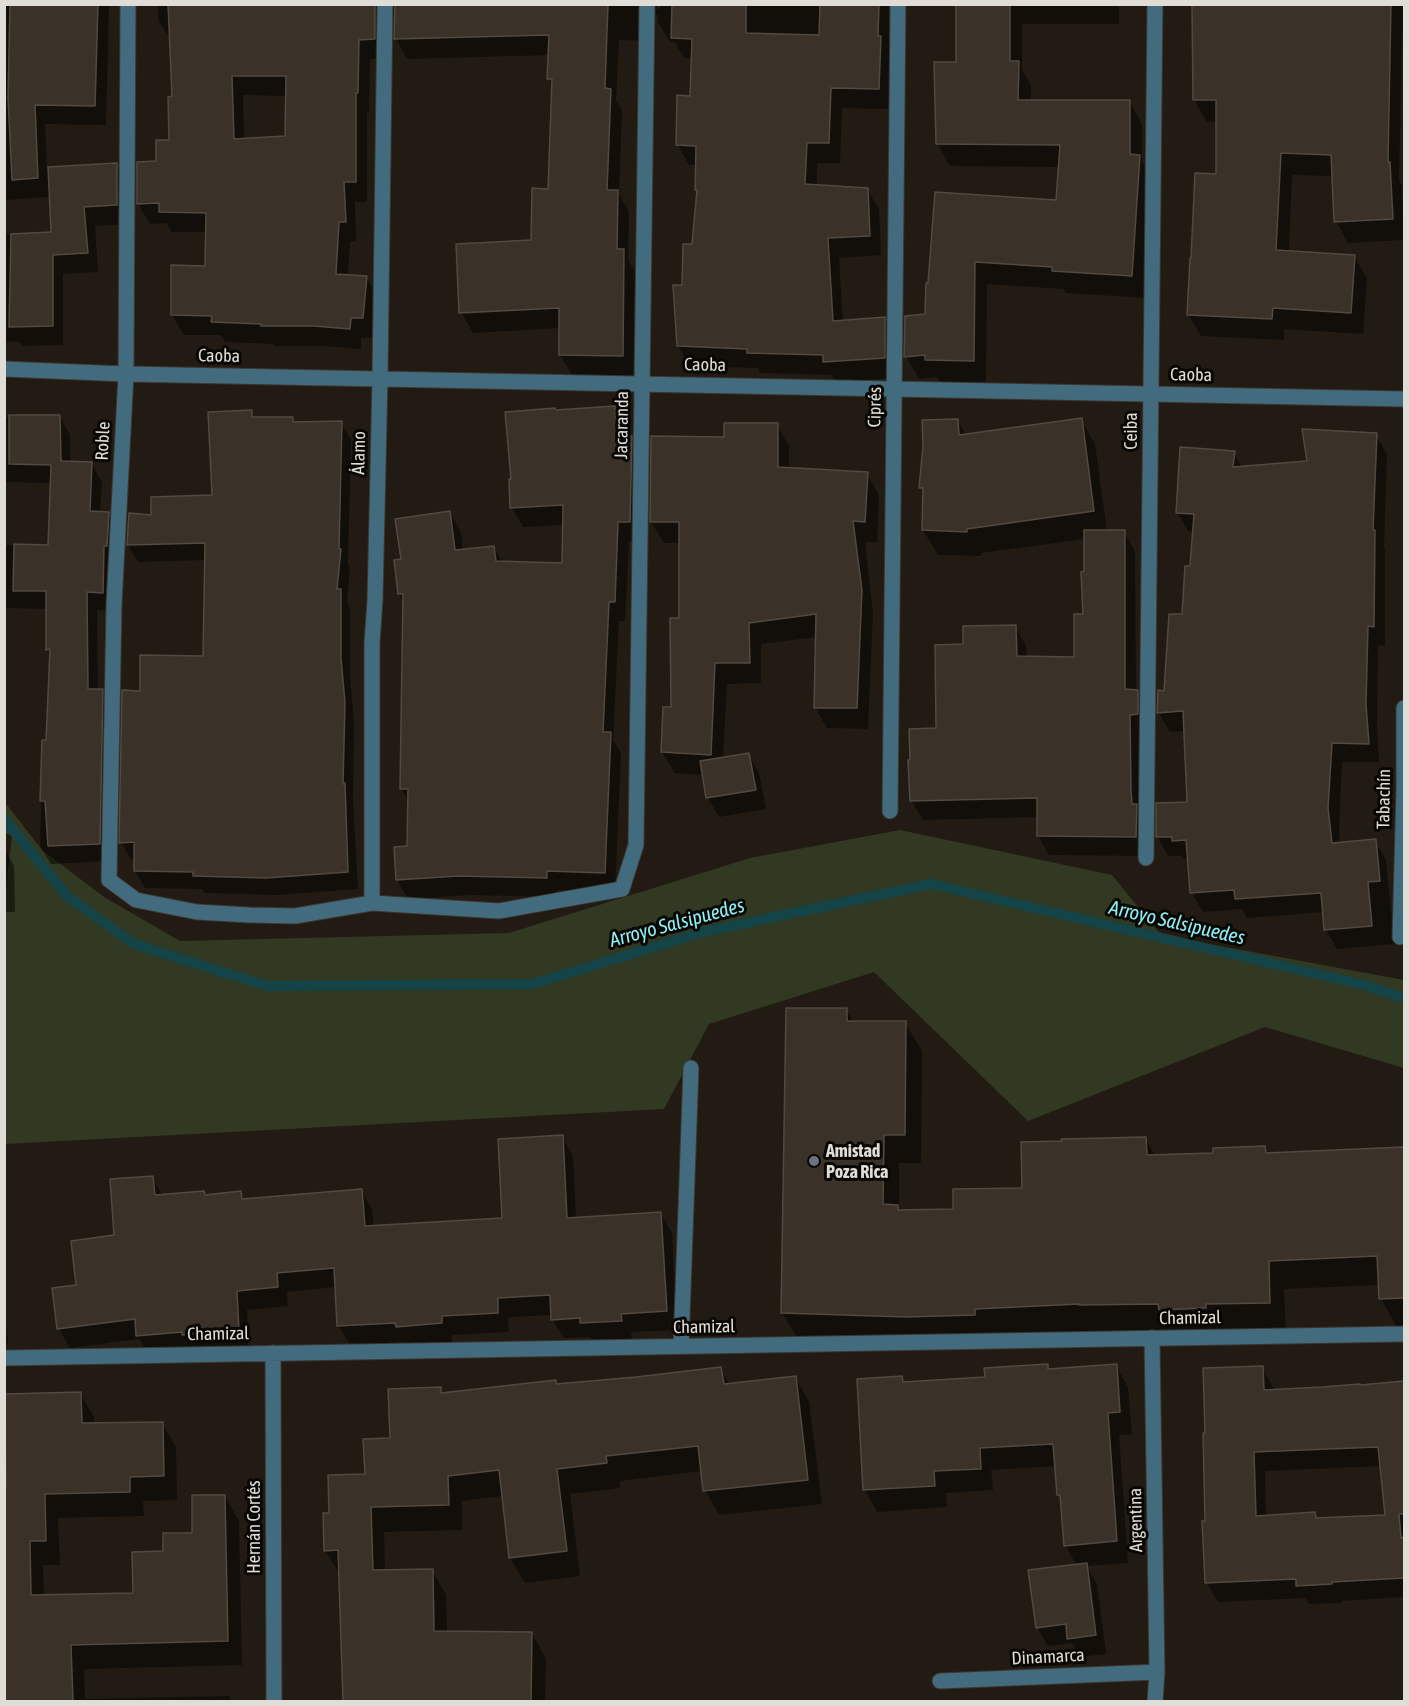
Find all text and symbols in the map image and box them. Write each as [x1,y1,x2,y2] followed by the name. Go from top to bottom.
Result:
[198,345,240,367] street label: Caoba
[684,354,726,376] street label: Caoba
[1170,364,1212,386] street label: Caoba
[864,387,886,427] street label: Ciprés
[611,391,633,459] street label: Jacaranda
[1120,412,1142,450] street label: Ceiba
[91,421,115,461] street label: Roble
[348,431,370,475] street label: Álamo
[1373,769,1395,829] street label: Tabachín
[607,893,747,953] water label: Arroyo Salsipuedes
[1107,896,1247,950] water label: Arroyo Salsipuedes
[826,1140,888,1182] place label: Amistad Poza Rica
[807,1154,821,1168] marker: Amistad Poza Rica
[1159,1307,1221,1329] street label: Chamizal
[673,1316,735,1338] street label: Chamizal
[187,1323,249,1345] street label: Chamizal
[243,1480,265,1574] street label: Hernán Cortés
[1125,1488,1147,1552] street label: Argentina
[1011,1644,1085,1670] street label: Dinamarca

